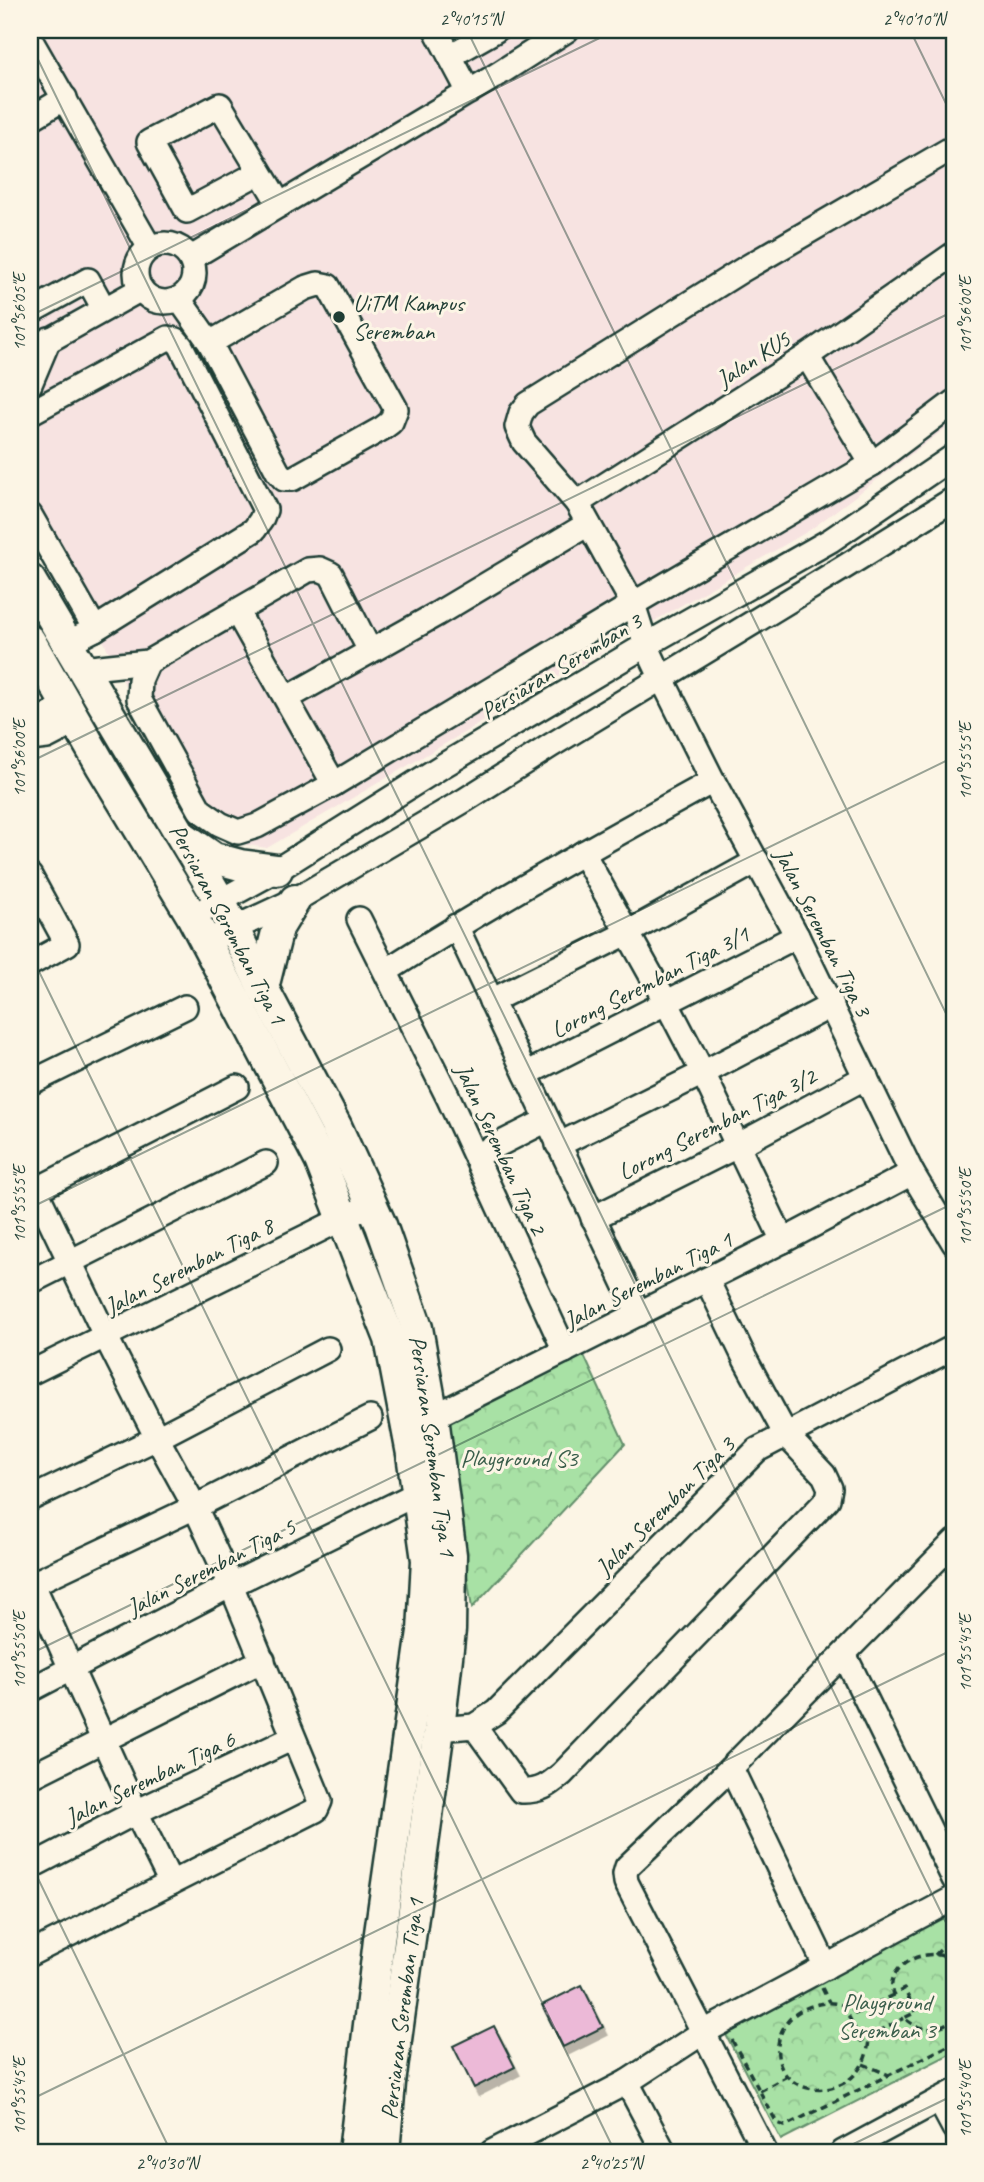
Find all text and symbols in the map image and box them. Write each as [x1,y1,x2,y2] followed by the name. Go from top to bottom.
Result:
[440,8,506,30] text: 2°40'15"N
[883,8,949,30] text: 2°40'10"N
[8,271,30,351] text: 101°56'05"E
[954,274,976,354] text: 101°56'00"E
[353,288,466,346] place label: UiTM Kampus Seremban
[331,309,347,325] marker: UiTM Kampus Seremban
[710,323,797,394] street label: Jalan KU5
[475,605,649,726] street label: Persiaran Seremban 3
[8,717,30,797] text: 101°56'00"E
[954,720,976,800] text: 101°55'55"E
[163,819,294,1030] street label: Persiaran Seremban Tiga 1
[767,842,879,1023] street label: Jalan Seremban Tiga 3
[546,919,755,1045] street label: Lorong Seremban Tiga 3/1
[448,1058,555,1241] street label: Jalan Seremban Tiga 2
[613,1060,823,1187] street label: Lorong Seremban Tiga 3/2
[8,1163,30,1243] text: 101°55'55"E
[954,1166,976,1246] text: 101°55'50"E
[99,1210,280,1322] street label: Jalan Seremban Tiga 8
[558,1224,738,1336] street label: Jalan Seremban Tiga 1
[403,1334,463,1559] street label: Persiaran Seremban Tiga 1
[588,1428,743,1583] street label: Jalan Seremban Tiga 3
[460,1443,580,1473] park label: Playground S3
[121,1511,301,1623] street label: Jalan Seremban Tiga 5
[8,1609,30,1689] text: 101°55'50"E
[954,1612,976,1692] text: 101°55'45"E
[59,1723,241,1832] street label: Jalan Seremban Tiga 6
[374,1896,431,2121] street label: Persiaran Seremban Tiga 1
[838,1987,938,2045] park label: Playground Seremban 3
[8,2055,30,2135] text: 101°55'45"E
[954,2058,976,2138] text: 101°55'40"E
[136,2152,202,2174] text: 2°40'30"N
[580,2152,646,2174] text: 2°40'25"N

